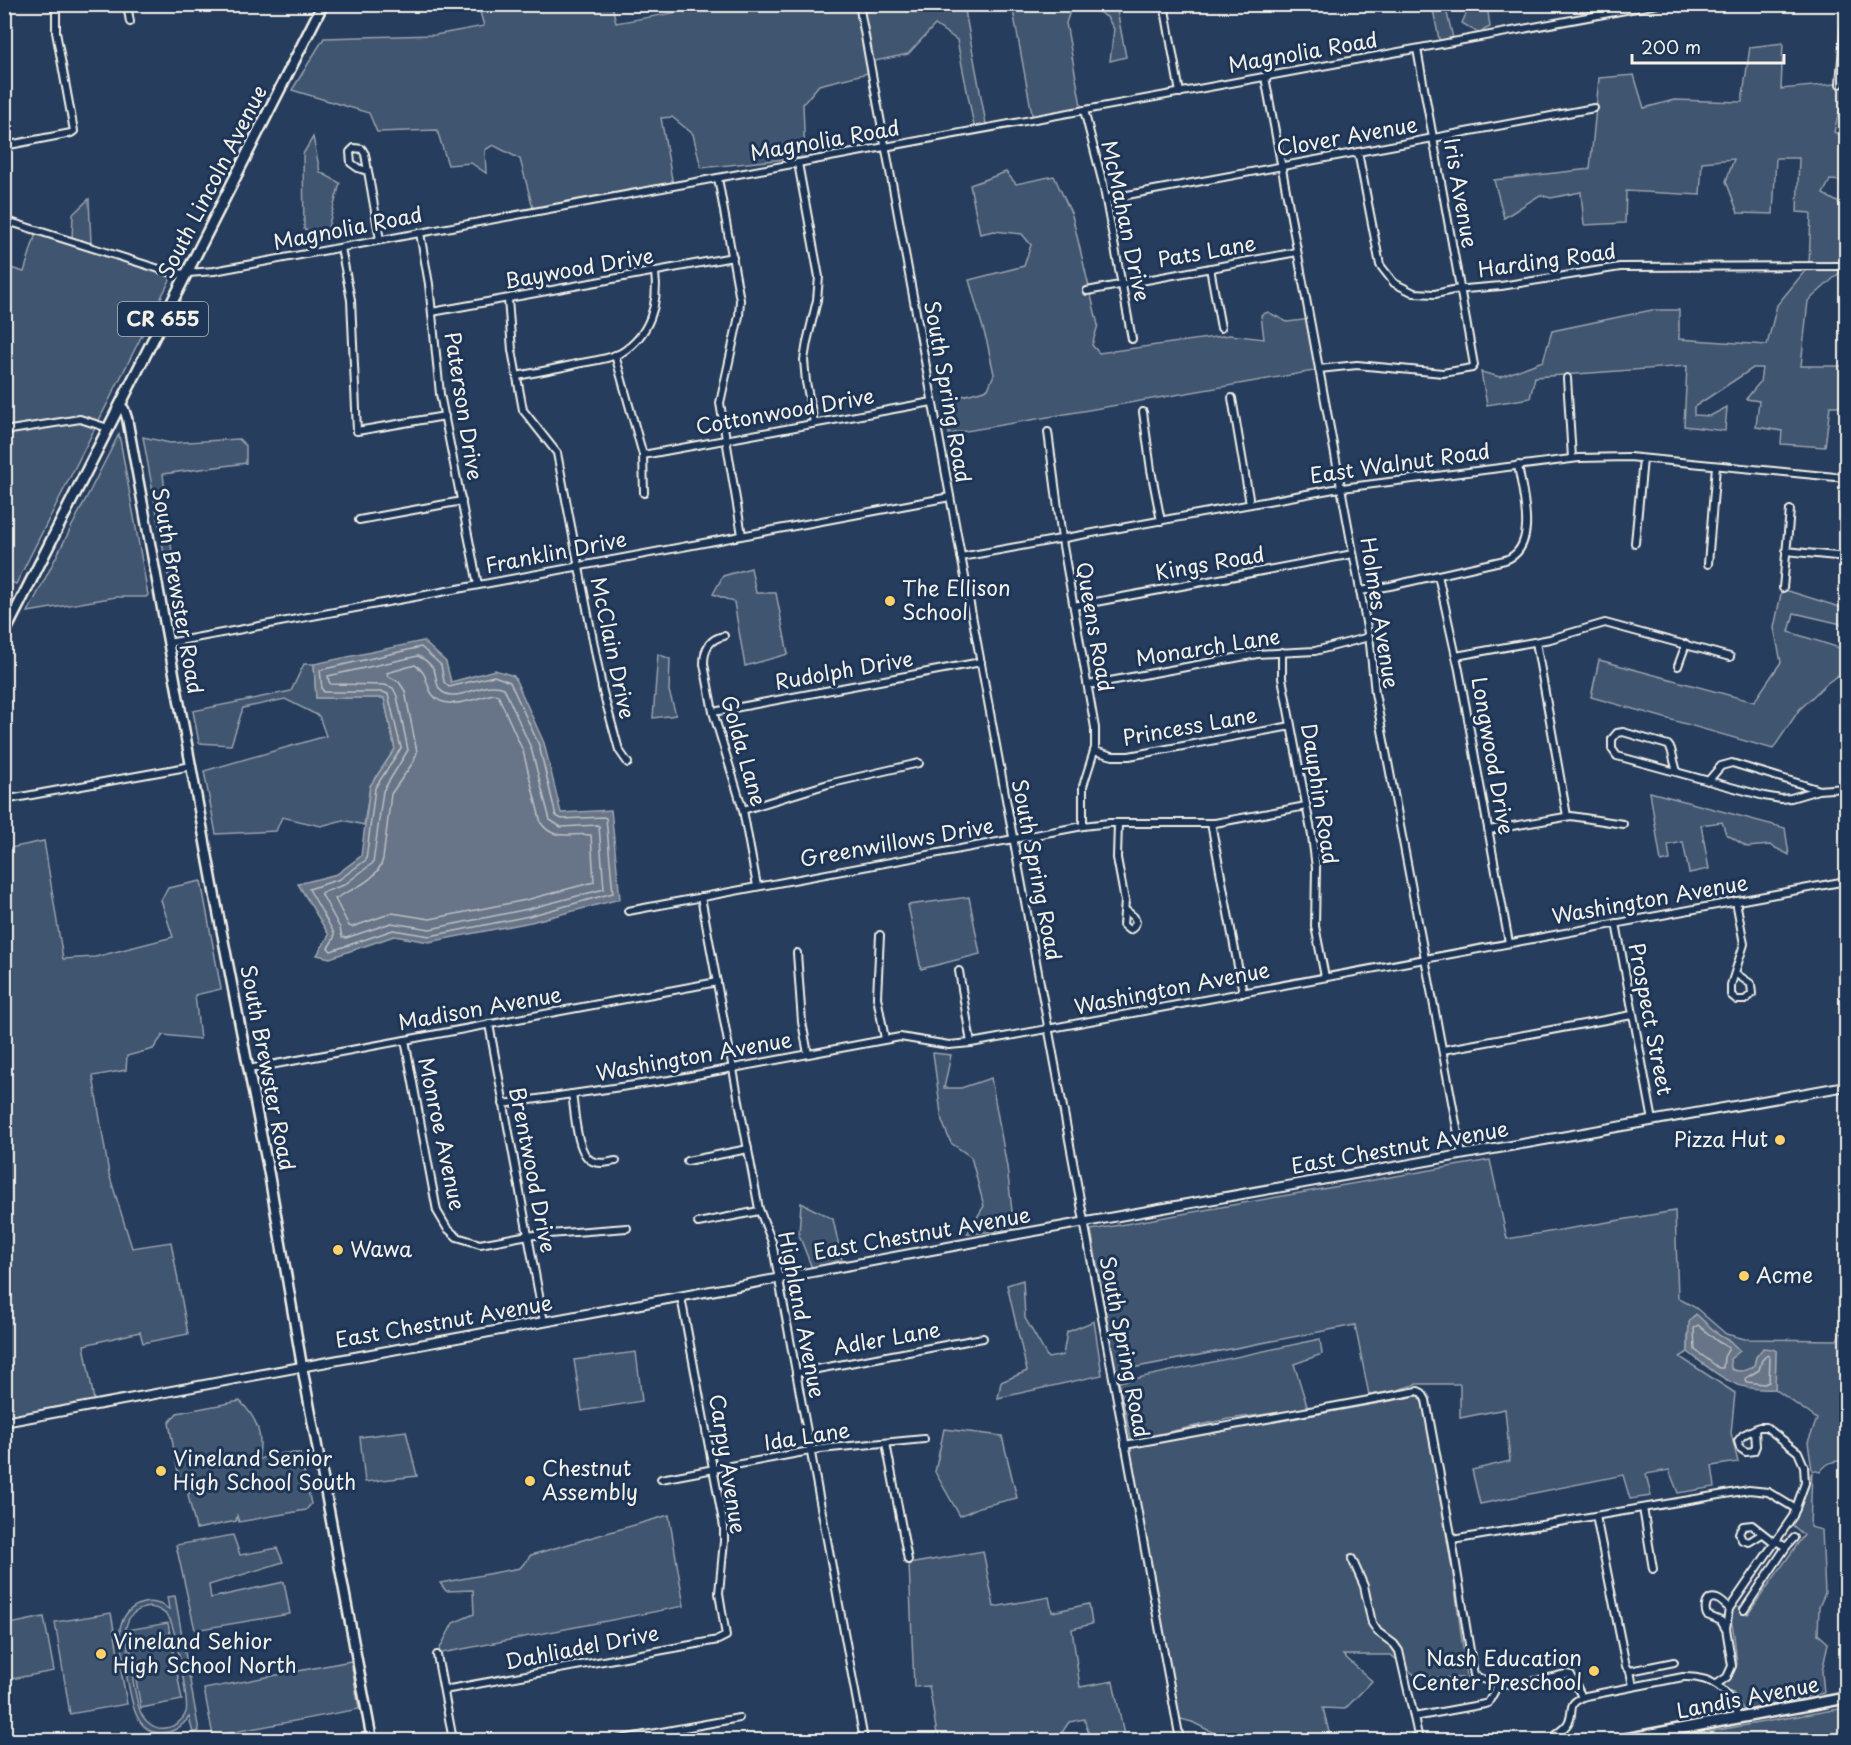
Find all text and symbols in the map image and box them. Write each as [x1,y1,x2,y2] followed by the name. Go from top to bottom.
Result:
[1225,22,1380,80] street label: Magnolia Road
[1632,27,1784,65] scale bar
[1641,33,1701,60] text: 200 m
[149,79,274,283] street label: South Lincoln Avenue
[1274,107,1420,163] street label: Clover Avenue
[747,110,902,168] street label: Magnolia Road
[1437,135,1487,250] street label: Iris Avenue
[1094,137,1160,304] street label: McMahan Drive
[270,197,425,257] street label: Magnolia Road
[1155,226,1258,274] street label: Pats Lane
[1475,233,1618,285] street label: Harding Road
[501,238,656,296] street label: Baywood Drive
[917,298,981,485] street label: South Spring Road
[118,302,208,336] road number: CR 655
[437,329,493,482] street label: Paterson Drive
[693,379,877,441] street label: Cottonwood Drive
[1308,434,1492,491] street label: East Walnut Road
[145,485,213,696] street label: South Brewster Road
[482,522,629,580] street label: Franklin Drive
[1353,535,1409,691] street label: Holmes Avenue
[1152,537,1267,587] street label: Kings Road
[1069,559,1123,694] street label: Queens Road
[902,571,1011,627] place label: The Ellison School
[583,574,645,722] street label: McClain Drive
[883,594,897,608] marker: The Ellison School
[1133,619,1282,673] street label: Monarch Lane
[772,641,915,697] street label: Rudolph Drive
[1464,674,1524,837] street label: Longwood Drive
[714,691,776,810] street label: Golda Lane
[1120,697,1260,753] street label: Princess Lane
[1294,721,1348,866] street label: Dauphin Road
[1005,776,1071,963] street label: South Spring Road
[797,808,996,874] street label: Greenwillows Drive
[1549,865,1750,931] street label: Washington Avenue
[1621,939,1682,1098] street label: Prospect Street
[1071,952,1272,1022] street label: Washington Avenue
[233,962,305,1173] street label: South Brewster Road
[395,977,564,1037] street label: Madison Avenue
[593,1022,794,1088] street label: Washington Avenue
[411,1054,475,1213] street label: Monroe Avenue
[502,1084,566,1255] street label: Brentwood Drive
[1288,1111,1511,1181] street label: East Chestnut Avenue
[1674,1122,1768,1154] place label: Pizza Hut
[1773,1133,1787,1147] marker: Pizza Hut
[810,1197,1033,1267] street label: East Chestnut Avenue
[771,1229,835,1401] street label: Highland Avenue
[350,1232,413,1264] place label: Wawa
[331,1243,345,1257] marker: Wawa
[1093,1253,1159,1440] street label: South Spring Road
[1756,1258,1813,1290] place label: Acme
[1737,1269,1751,1283] marker: Acme
[332,1285,555,1355] street label: East Chestnut Avenue
[830,1312,943,1362] street label: Adler Lane
[702,1391,756,1536] street label: Carpy Avenue
[761,1412,852,1458] street label: Ida Lane
[173,1441,356,1497] place label: Vineland Senior High School South
[542,1451,638,1507] place label: Chestnut Assembly
[154,1464,168,1478] marker: Vineland Senior High School South
[523,1474,537,1488] marker: Chestnut Assembly
[502,1615,661,1677] street label: Dahliadel Drive
[113,1624,297,1680] place label: Vineland Sehior High School North
[1411,1641,1582,1697] place label: Nash Education Center Preschool
[94,1647,108,1661] marker: Vineland Sehior High School North
[1587,1664,1601,1678] marker: Nash Education Center Preschool
[1674,1667,1822,1726] street label: Landis Avenue

